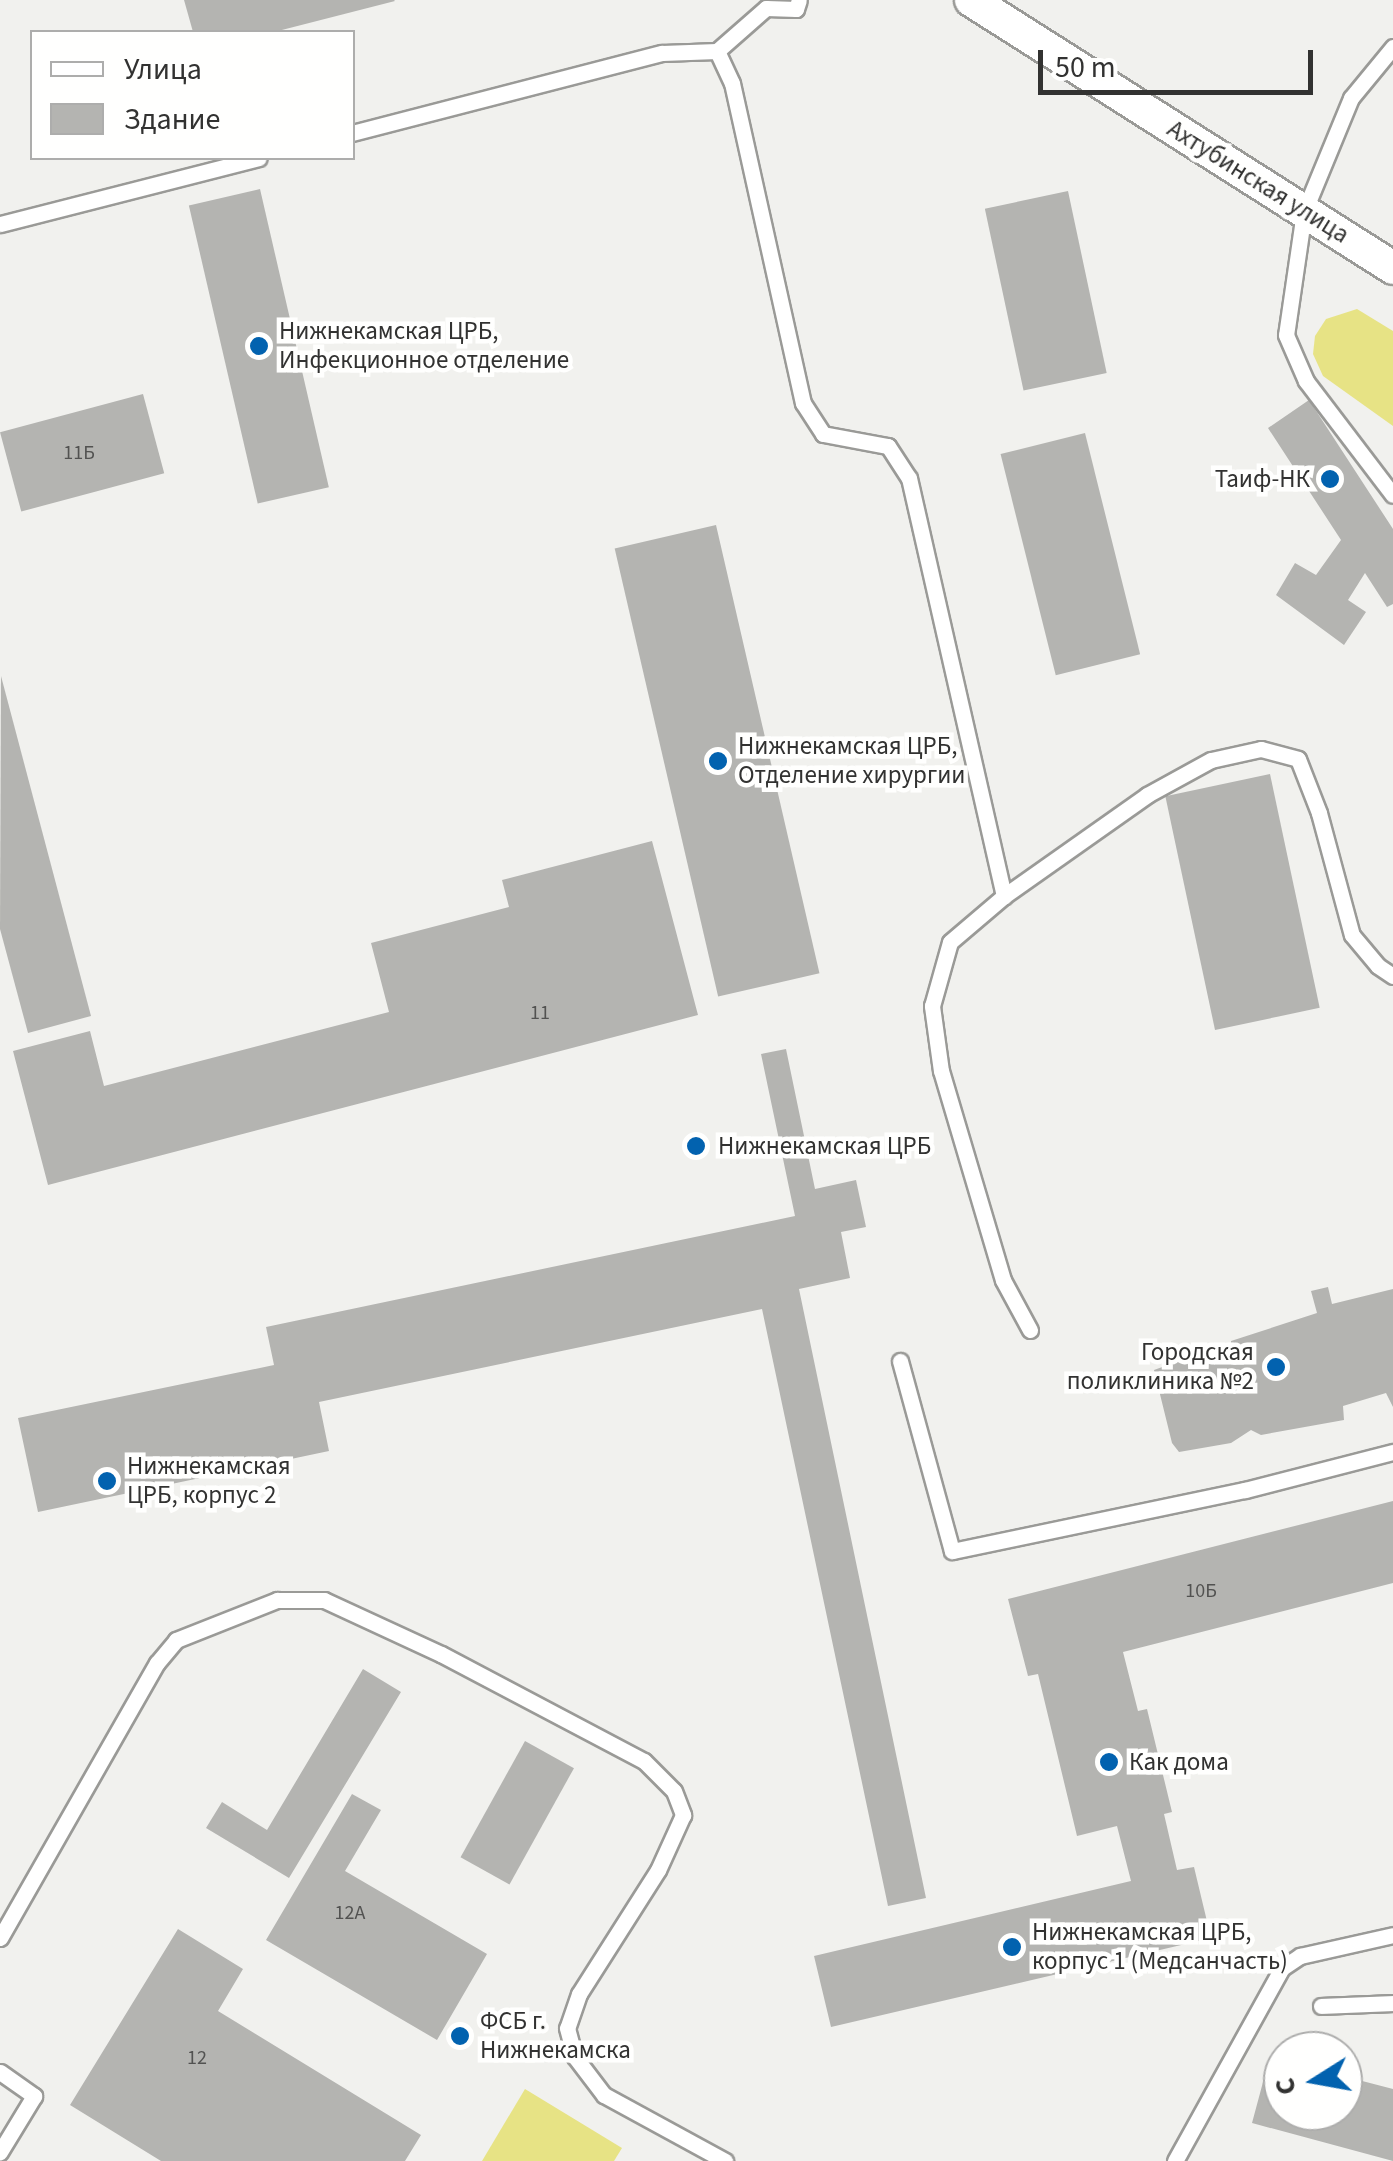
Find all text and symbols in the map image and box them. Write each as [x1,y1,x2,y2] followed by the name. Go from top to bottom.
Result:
[30,30,355,160] legend
[1043,30,1318,92] scale bar
[1055,46,1116,89] text: 50 m
[124,48,202,91] text: Улица
[124,98,220,141] text: Здание
[1162,114,1354,250] street label: Ахтубинская улица
[279,317,569,376] place label: Нижнекамская ЦРБ, Инфекционное отделение
[248,335,270,357] marker: Нижнекамская ЦРБ, Инфекционное отделение
[63,441,95,465] house number: 11Б
[1215,464,1310,494] place label: Таиф-НК
[1319,468,1341,490] marker: Таиф-НК
[738,732,965,791] place label: Нижнекамская ЦРБ, Отделение хирургии
[707,750,729,772] marker: Нижнекамская ЦРБ, Отделение хирургии
[530,1001,550,1025] house number: 11
[718,1131,931,1161] place label: Нижнекамская ЦРБ
[683,1133,709,1159] marker: Нижнекамская ЦРБ
[1067,1338,1254,1397] place label: Городская поликлиника №2
[1263,1354,1289,1380] marker: Городская поликлиника №2
[127,1452,291,1511] place label: Нижнекамская ЦРБ, корпус 2
[96,1470,118,1492] marker: Нижнекамская ЦРБ, корпус 2
[1185,1579,1217,1603] house number: 10Б
[1129,1747,1229,1777] place label: Как дома
[1098,1751,1120,1773] marker: Как дома
[335,1901,365,1925] house number: 12А
[1032,1918,1288,1977] place label: Нижнекамская ЦРБ, корпус 1 (Медсанчасть)
[1001,1936,1023,1958] marker: Нижнекамская ЦРБ, корпус 1 (Медсанчасть)
[480,2007,631,2066] place label: ФСБ г. Нижнекамска
[449,2025,471,2047] marker: ФСБ г. Нижнекамска
[1263,2031,1363,2131] north arrow
[187,2046,207,2070] house number: 12
[1264,2075,1307,2098] text: С

